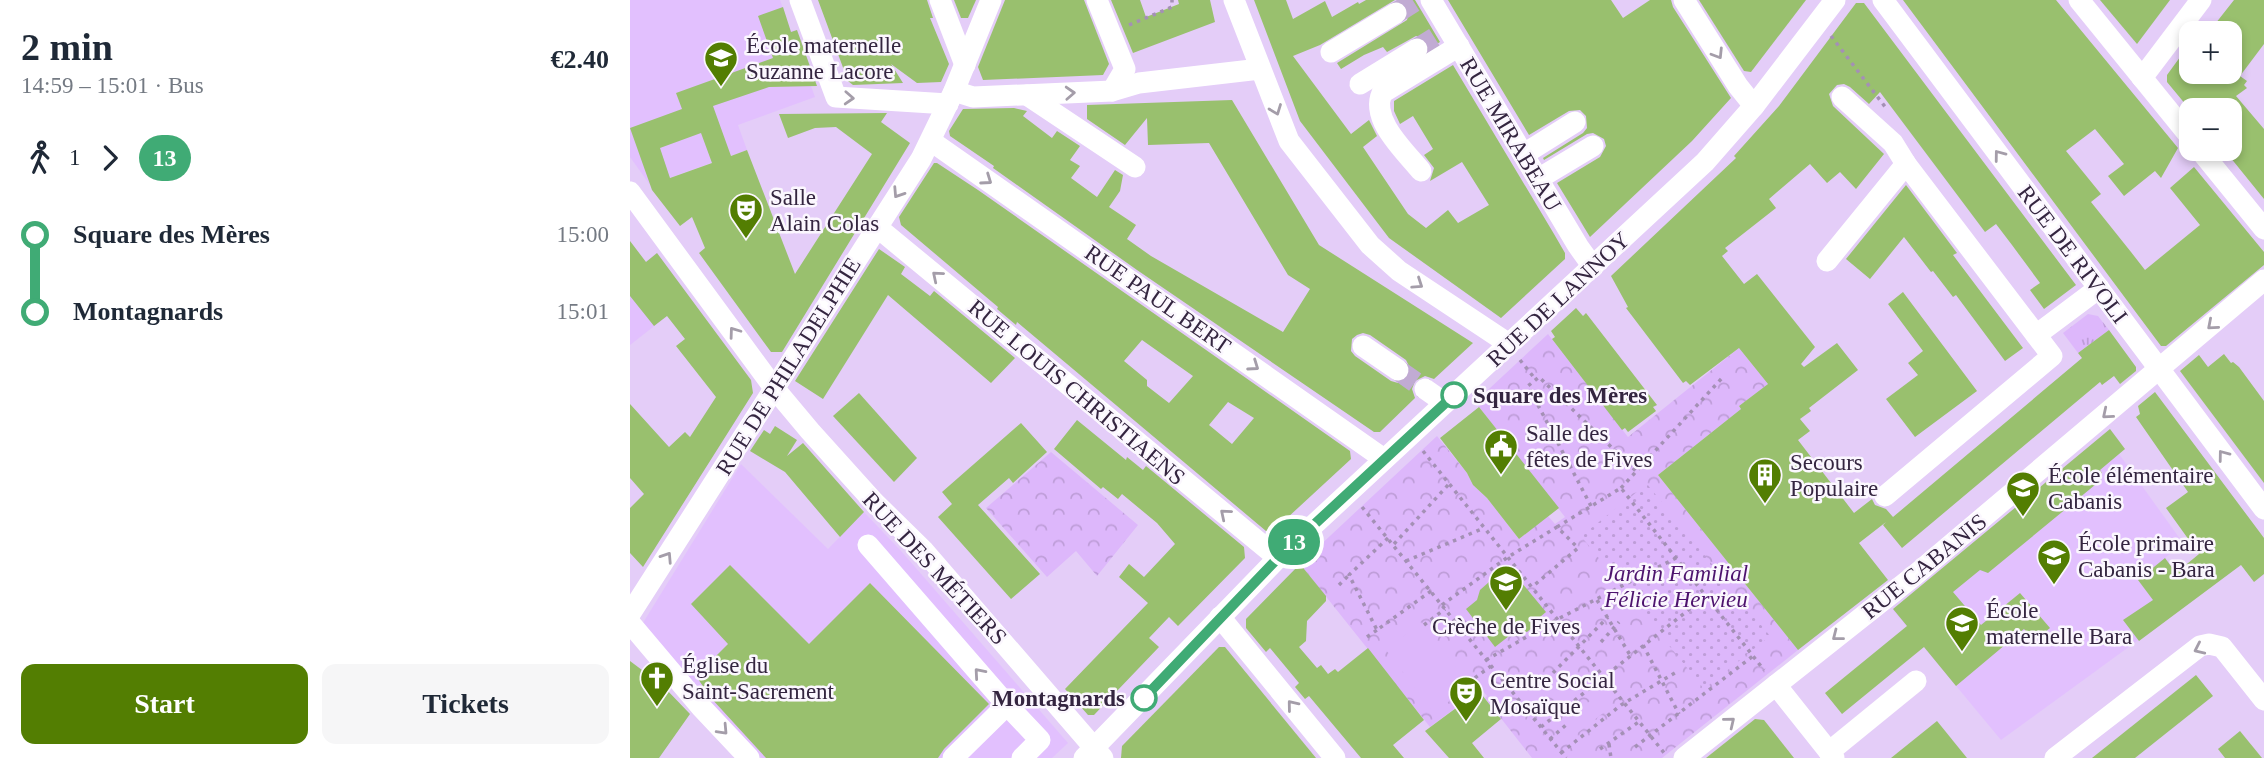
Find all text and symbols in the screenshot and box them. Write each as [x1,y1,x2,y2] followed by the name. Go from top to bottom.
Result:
[2179,21,2242,161] map controls
[2179,21,2242,84] button: +
[21,26,113,68] text: 2 min
[746,33,901,84] place label: École maternelle Suzanne Lacore
[702,39,740,88] school or university icon: École maternelle Suzanne Lacore
[551,45,609,74] text: €2.40
[1709,46,1722,59] one-way arrow
[1455,53,1566,216] street label: RUE MIRABEAU
[21,73,204,98] text: 14:59 – 15:01 · Bus
[1065,86,1076,101] one-way arrow
[844,90,855,105] one-way arrow
[2179,98,2242,161] button: −
[1267,103,1281,115] one-way arrow
[21,139,59,177] icon: walk
[91,139,129,177] icon: forward
[69,145,81,170] text: 1
[153,145,177,171] text: 13
[1994,150,2007,162] one-way arrow
[979,172,992,184] one-way arrow
[2013,180,2133,328] street label: RUE DE RIVOLI
[770,185,879,236] place label: Salle Alain Colas
[894,186,907,199] one-way arrow
[727,191,765,240] theatre icon: Salle Alain Colas
[73,220,270,249] text: Square des Mères
[557,222,609,247] text: 15:00
[1482,227,1635,372] street label: RUE DE LANNOY
[1080,240,1235,359] street label: RUE PAUL BERT
[711,253,866,480] street label: RUE DE PHILADELPHIE
[932,271,944,284] one-way arrow
[1410,275,1423,288] one-way arrow
[963,295,1190,490] street label: RUE LOUIS CHRISTIAENS
[73,297,223,326] text: Montagnards
[557,299,609,324] text: 15:01
[2208,317,2221,329] one-way arrow
[730,328,742,340] one-way arrow
[1246,358,1259,370] one-way arrow
[1441,382,1467,408] marker: Square des Mères
[1473,383,1647,408] place label: Square des Mères
[2102,405,2115,418] one-way arrow
[1526,421,1653,472] place label: Salle des fêtes de Fives
[1482,427,1520,476] public building icon: Salle des fêtes de Fives
[1790,450,1878,501] place label: Secours Populaire
[2218,450,2231,462] one-way arrow
[1746,456,1784,505] building icon: Secours Populaire
[2048,463,2213,514] place label: École élémentaire Cabanis
[2004,469,2042,518] school or university icon: École élémentaire Cabanis
[858,487,1012,650] street label: RUE DES MÉTIERS
[1857,509,1992,624] street label: RUE CABANIS
[1221,510,1234,522] one-way arrow
[1262,519,1326,565] line badge: 13
[1282,529,1306,555] text: 13
[2078,531,2215,582] place label: École primaire Cabanis - Bara
[2035,537,2073,586] school or university icon: École primaire Cabanis - Bara
[658,552,671,565] one-way arrow
[1603,561,1748,612] park label: Jardin Familial Félicie Hervieu
[1487,563,1525,612] school or university icon: Crèche de Fives
[1986,598,2132,649] place label: École maternelle Bara
[1943,604,1981,653] school or university icon: École maternelle Bara
[1432,614,1580,639] place label: Crèche de Fives
[1833,628,1845,641] one-way arrow
[2194,641,2206,655] one-way arrow
[682,653,835,704] place label: Église du Saint-Sacrement
[638,659,676,708] church icon: Église du Saint-Sacrement
[21,664,308,744] button: Start
[322,664,609,744] button: Tickets
[975,668,987,681] one-way arrow
[1490,668,1615,719] place label: Centre Social Mosaïque
[1447,674,1485,723] theatre icon: Centre Social Mosaïque
[1131,685,1157,711] marker: Montagnards
[992,686,1125,711] place label: Montagnards
[1287,701,1300,713] one-way arrow
[1722,717,1735,730] one-way arrow
[715,722,727,735] one-way arrow

